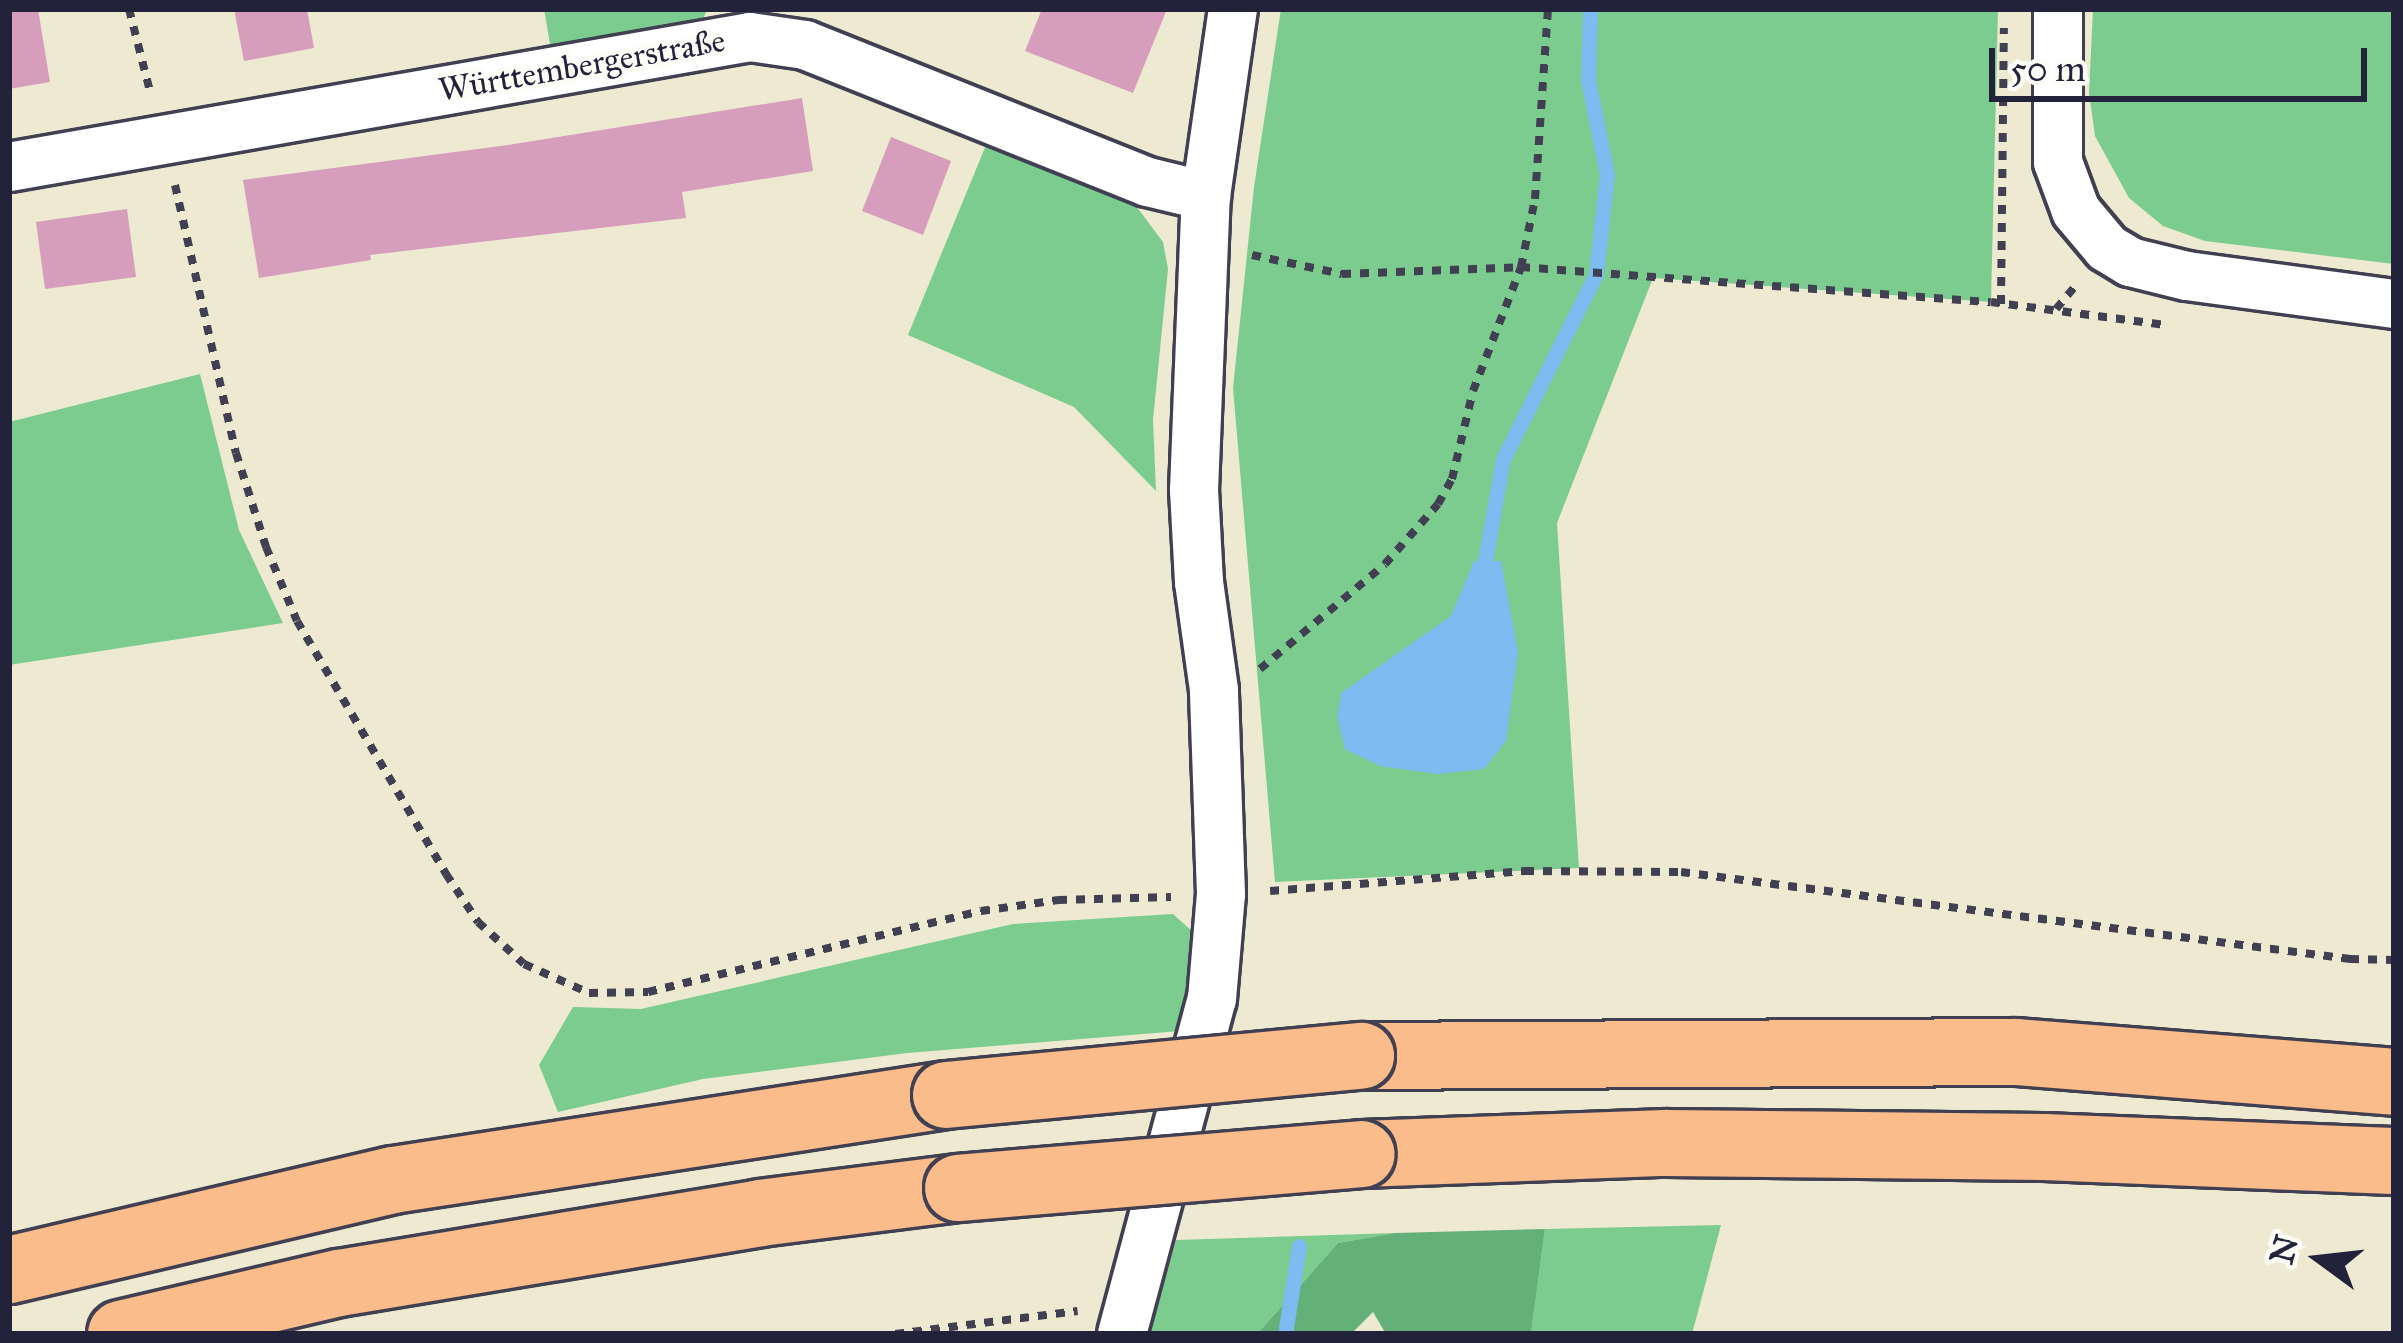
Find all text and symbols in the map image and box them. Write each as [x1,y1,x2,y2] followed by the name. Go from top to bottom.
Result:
[436,21,728,111] street label: Württembergerstraße
[1995,24,2373,98] scale bar
[2010,47,2086,91] text: 50 m
[2259,1199,2379,1319] north arrow
[2261,1231,2307,1268] text: N

